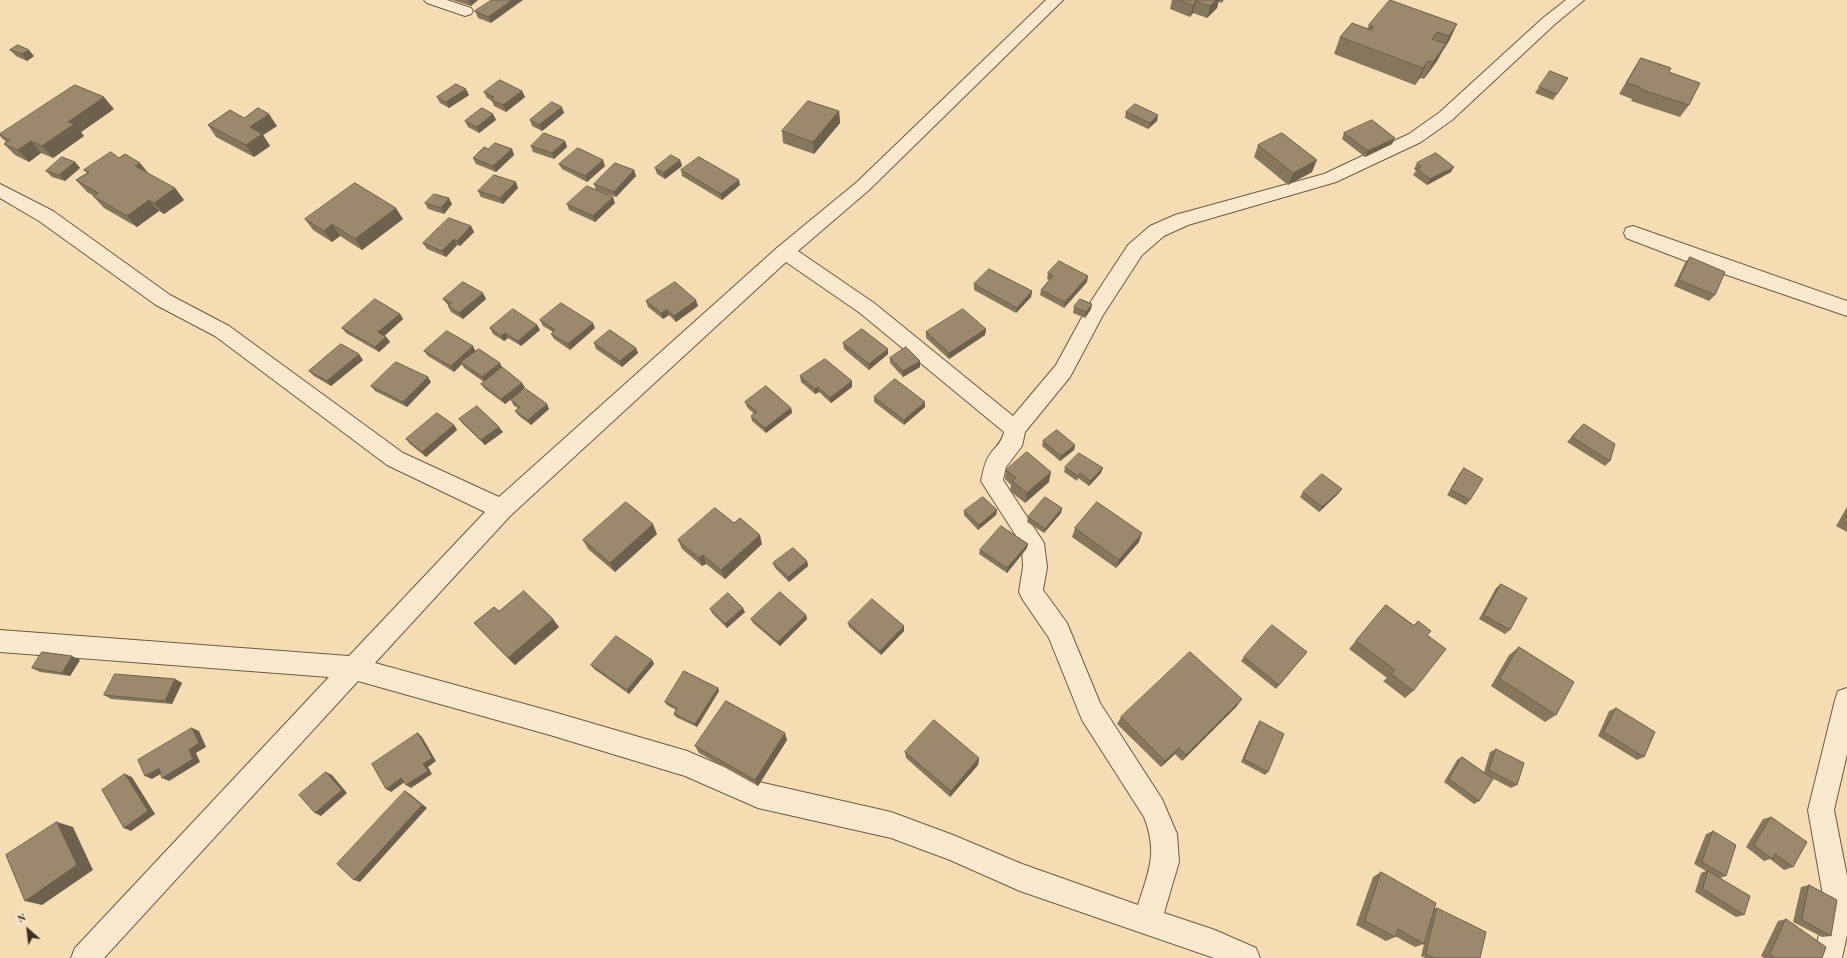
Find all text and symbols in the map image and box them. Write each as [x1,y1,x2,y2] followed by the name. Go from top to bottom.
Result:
[8,910,48,950] north arrow
[16,912,28,926] text: N

